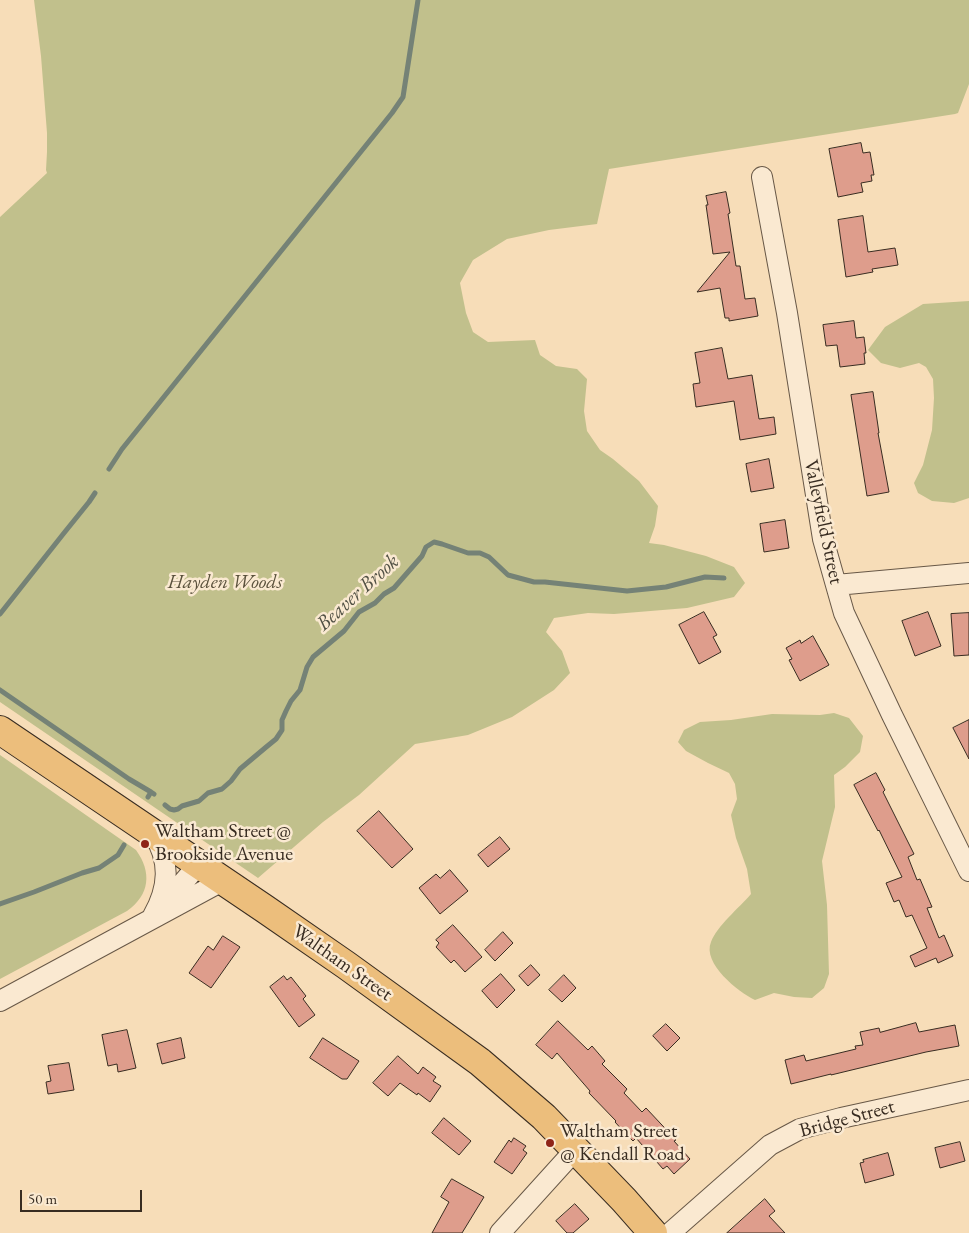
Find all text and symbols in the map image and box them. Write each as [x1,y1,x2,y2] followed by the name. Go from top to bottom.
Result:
[798,458,848,586] street label: Valleyfield Street
[311,549,405,637] water label: Beaver Brook
[168,571,282,595] park label: Hayden Woods
[155,820,293,867] place label: Waltham Street @ Brookside Avenue
[139,838,151,850] marker: Waltham Street @ Brookside Avenue
[287,920,397,1006] street label: Waltham Street
[797,1095,897,1143] street label: Bridge Street
[560,1120,685,1167] place label: Waltham Street @ Kendall Road
[544,1137,556,1149] marker: Waltham Street @ Kendall Road
[22,1180,145,1212] scale bar
[28,1189,57,1208] text: 50 m

